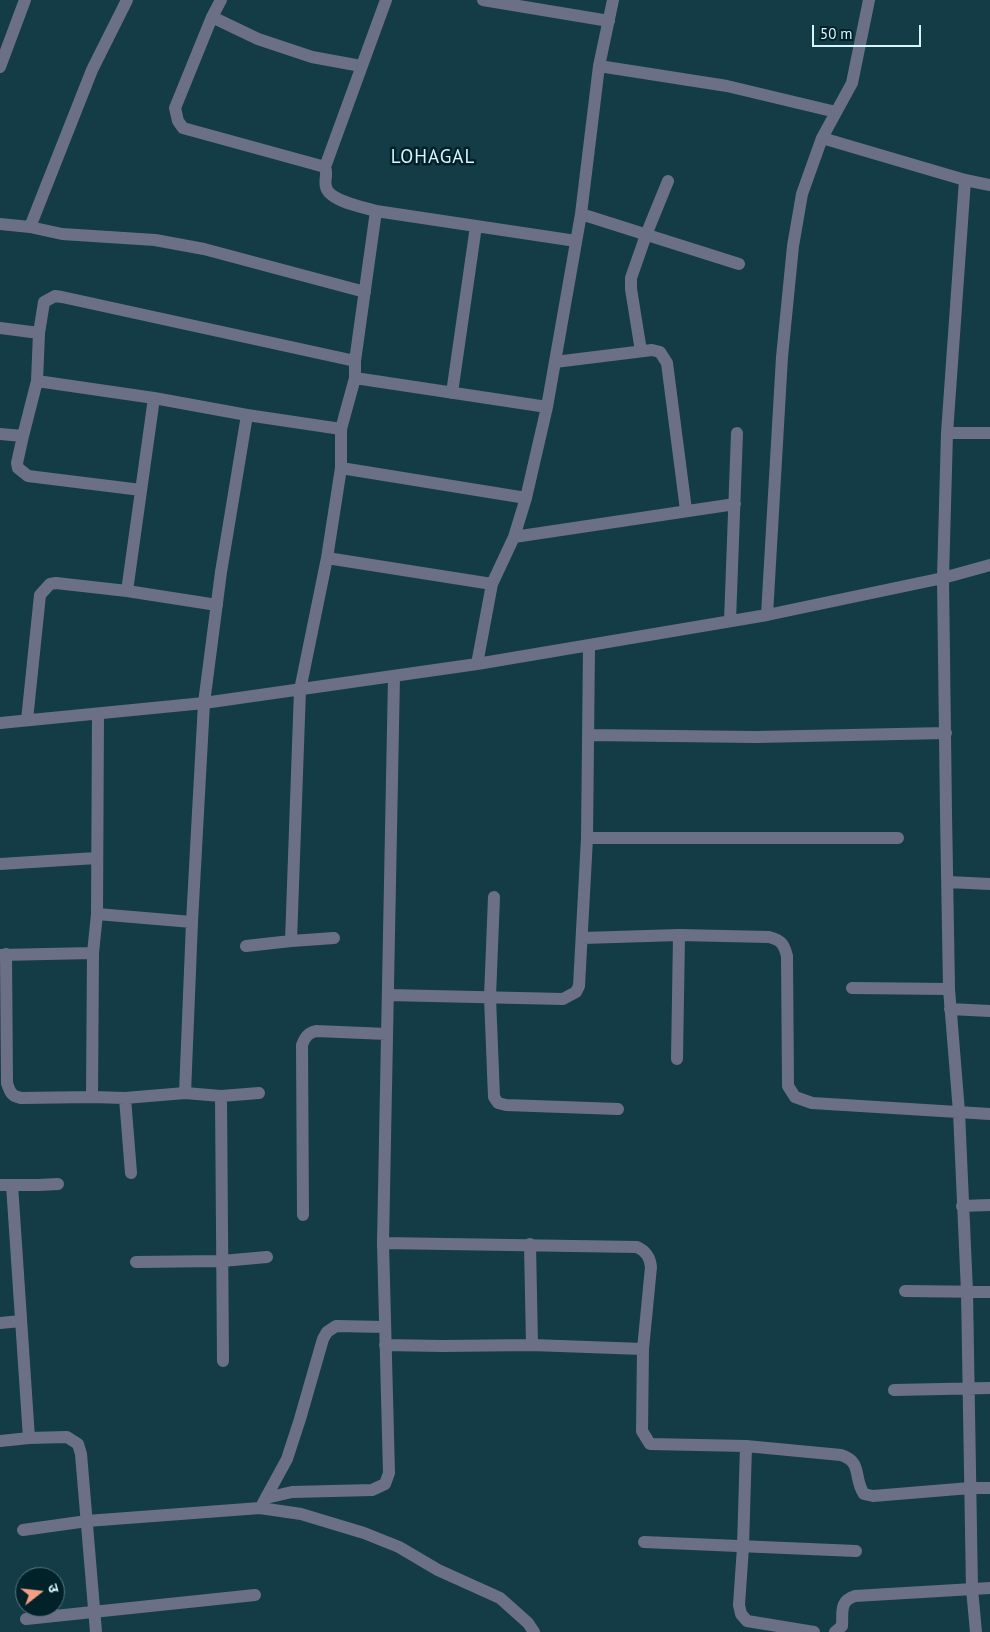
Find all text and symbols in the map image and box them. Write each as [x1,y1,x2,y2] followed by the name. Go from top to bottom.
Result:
[815,15,924,47] scale bar
[820,24,853,43] text: 50 m
[390,147,476,169] district label: LOHAGAL
[15,1567,65,1617] north arrow
[44,1582,63,1595] text: उ

